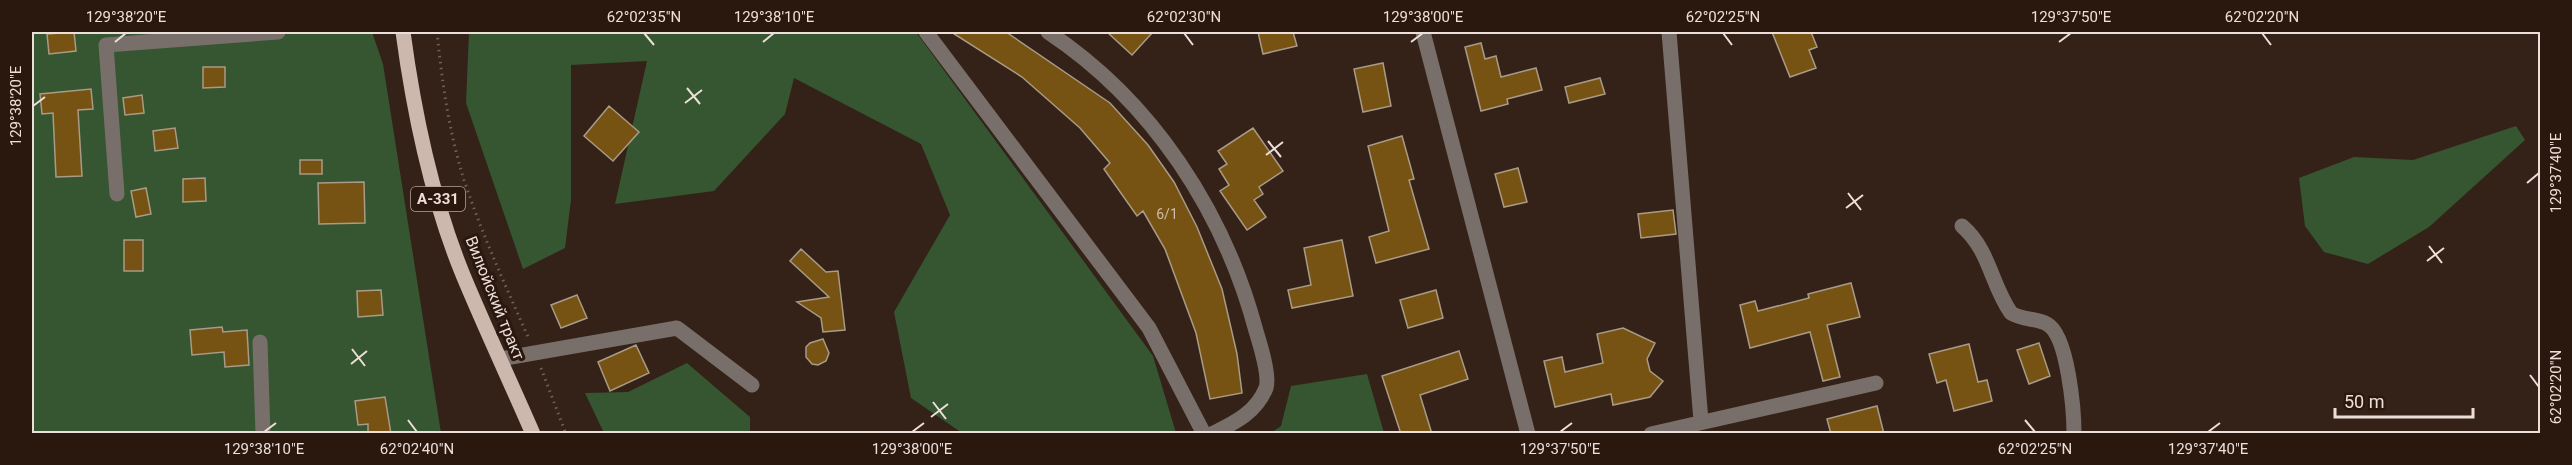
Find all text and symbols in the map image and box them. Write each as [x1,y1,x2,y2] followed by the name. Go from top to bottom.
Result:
[86,8,167,26] text: 129°38'20"E
[607,8,681,26] text: 62°02'35"N
[734,8,815,26] text: 129°38'10"E
[1147,8,1221,26] text: 62°02'30"N
[1383,8,1464,26] text: 129°38'00"E
[1686,8,1760,26] text: 62°02'25"N
[2031,8,2112,26] text: 129°37'50"E
[2225,8,2299,26] text: 62°02'20"N
[7,65,25,146] text: 129°38'20"E
[2547,132,2565,213] text: 129°37'40"E
[411,187,465,211] road number: А-331
[1156,206,1178,222] house number: 6/1
[461,233,529,363] street label: Вилюйский тракт
[2547,350,2565,424] text: 62°02'20"N
[2335,381,2473,419] scale bar
[2344,391,2384,412] text: 50 m
[224,440,305,458] text: 129°38'10"E
[380,440,454,458] text: 62°02'40"N
[872,440,953,458] text: 129°38'00"E
[1520,440,1601,458] text: 129°37'50"E
[1998,440,2072,458] text: 62°02'25"N
[2168,440,2249,458] text: 129°37'40"E

